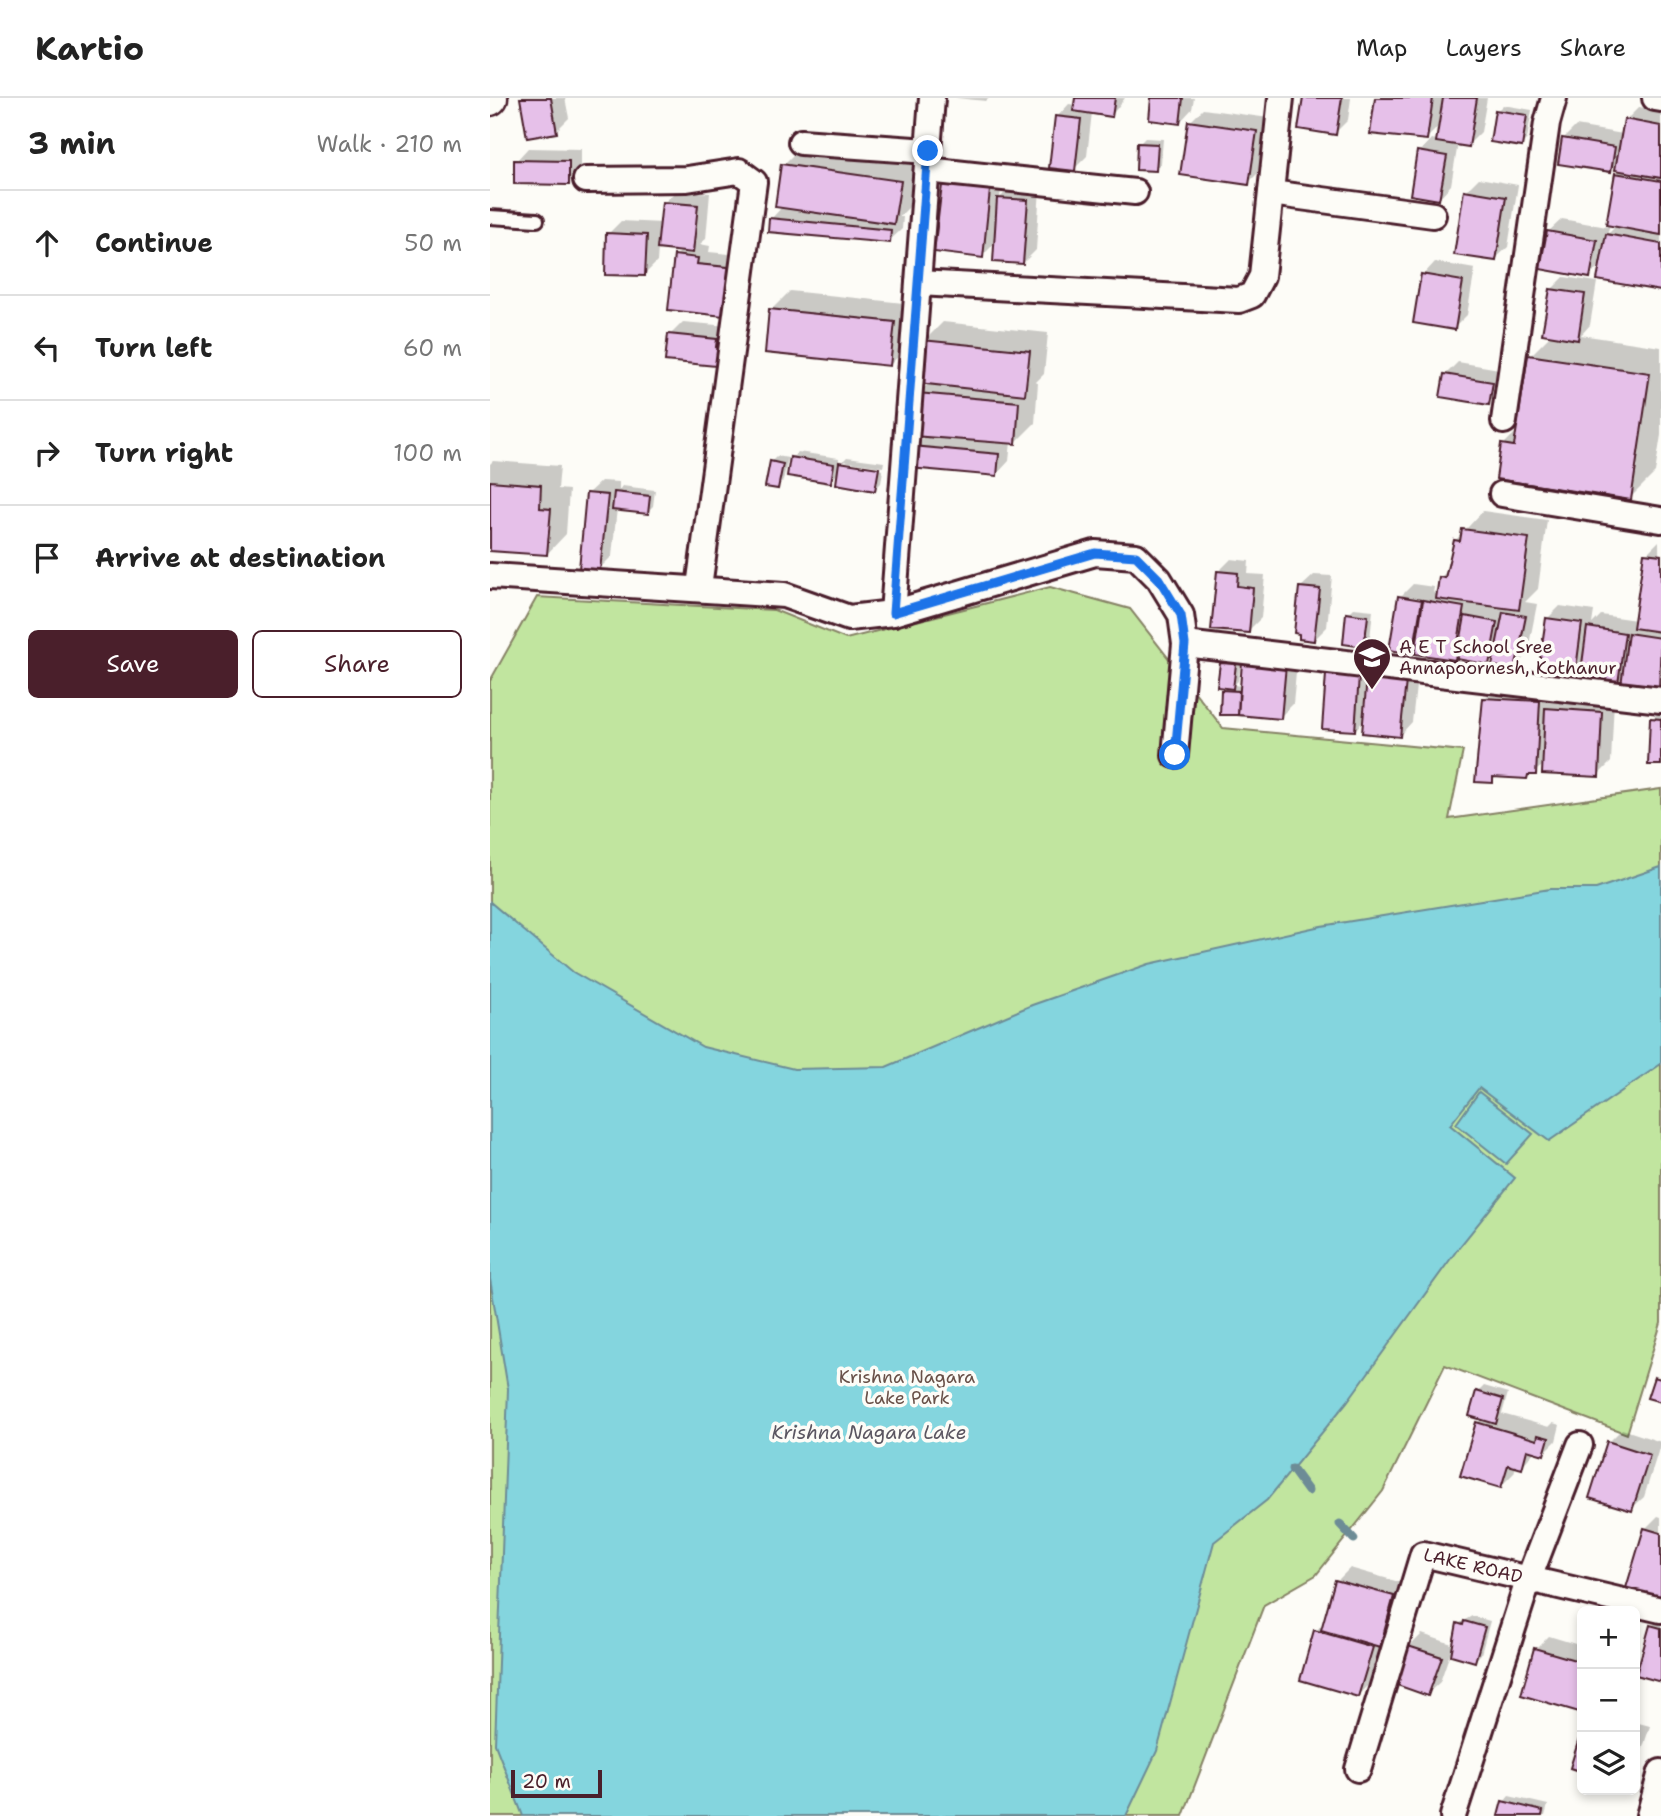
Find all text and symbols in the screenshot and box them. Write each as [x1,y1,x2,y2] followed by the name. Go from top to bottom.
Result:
[35,26,144,71] text: Kartio
[1356,32,1407,64] text: Map
[1445,32,1522,64] text: Layers
[1560,32,1626,64] text: Share
[28,123,115,164] text: 3 min
[317,129,462,159] text: Walk · 210 m
[912,135,943,166] route end
[28,224,66,262] icon: ahead
[95,225,213,260] text: Continue
[404,228,462,258] text: 50 m
[28,329,66,367] icon: left
[95,330,212,365] text: Turn left
[403,333,462,363] text: 60 m
[28,434,66,472] icon: right
[95,435,233,470] text: Turn right
[393,438,462,468] text: 100 m
[28,539,66,577] icon: arrive
[95,540,385,575] text: Arrive at destination
[28,630,238,698] button: Save
[252,630,462,698] button: Share
[1399,635,1617,680] place label: A E T School Sree Annapoornesh, Kothanur
[1351,636,1393,691] school or university icon: A E T School Sree Annapoornesh, Kothanur
[1159,739,1190,770] route start
[839,1365,975,1410] park label: Krishna Nagara Lake Park
[771,1420,967,1445] water label: Krishna Nagara Lake
[1421,1543,1525,1589] street label: LAKE ROAD
[1577,1606,1640,1795] map controls
[1577,1606,1640,1669] button: +
[1577,1669,1640,1732] button: −
[1577,1732,1640,1795] button: layers
[511,1767,602,1799] scale bar
[522,1769,571,1794] text: 20 m

